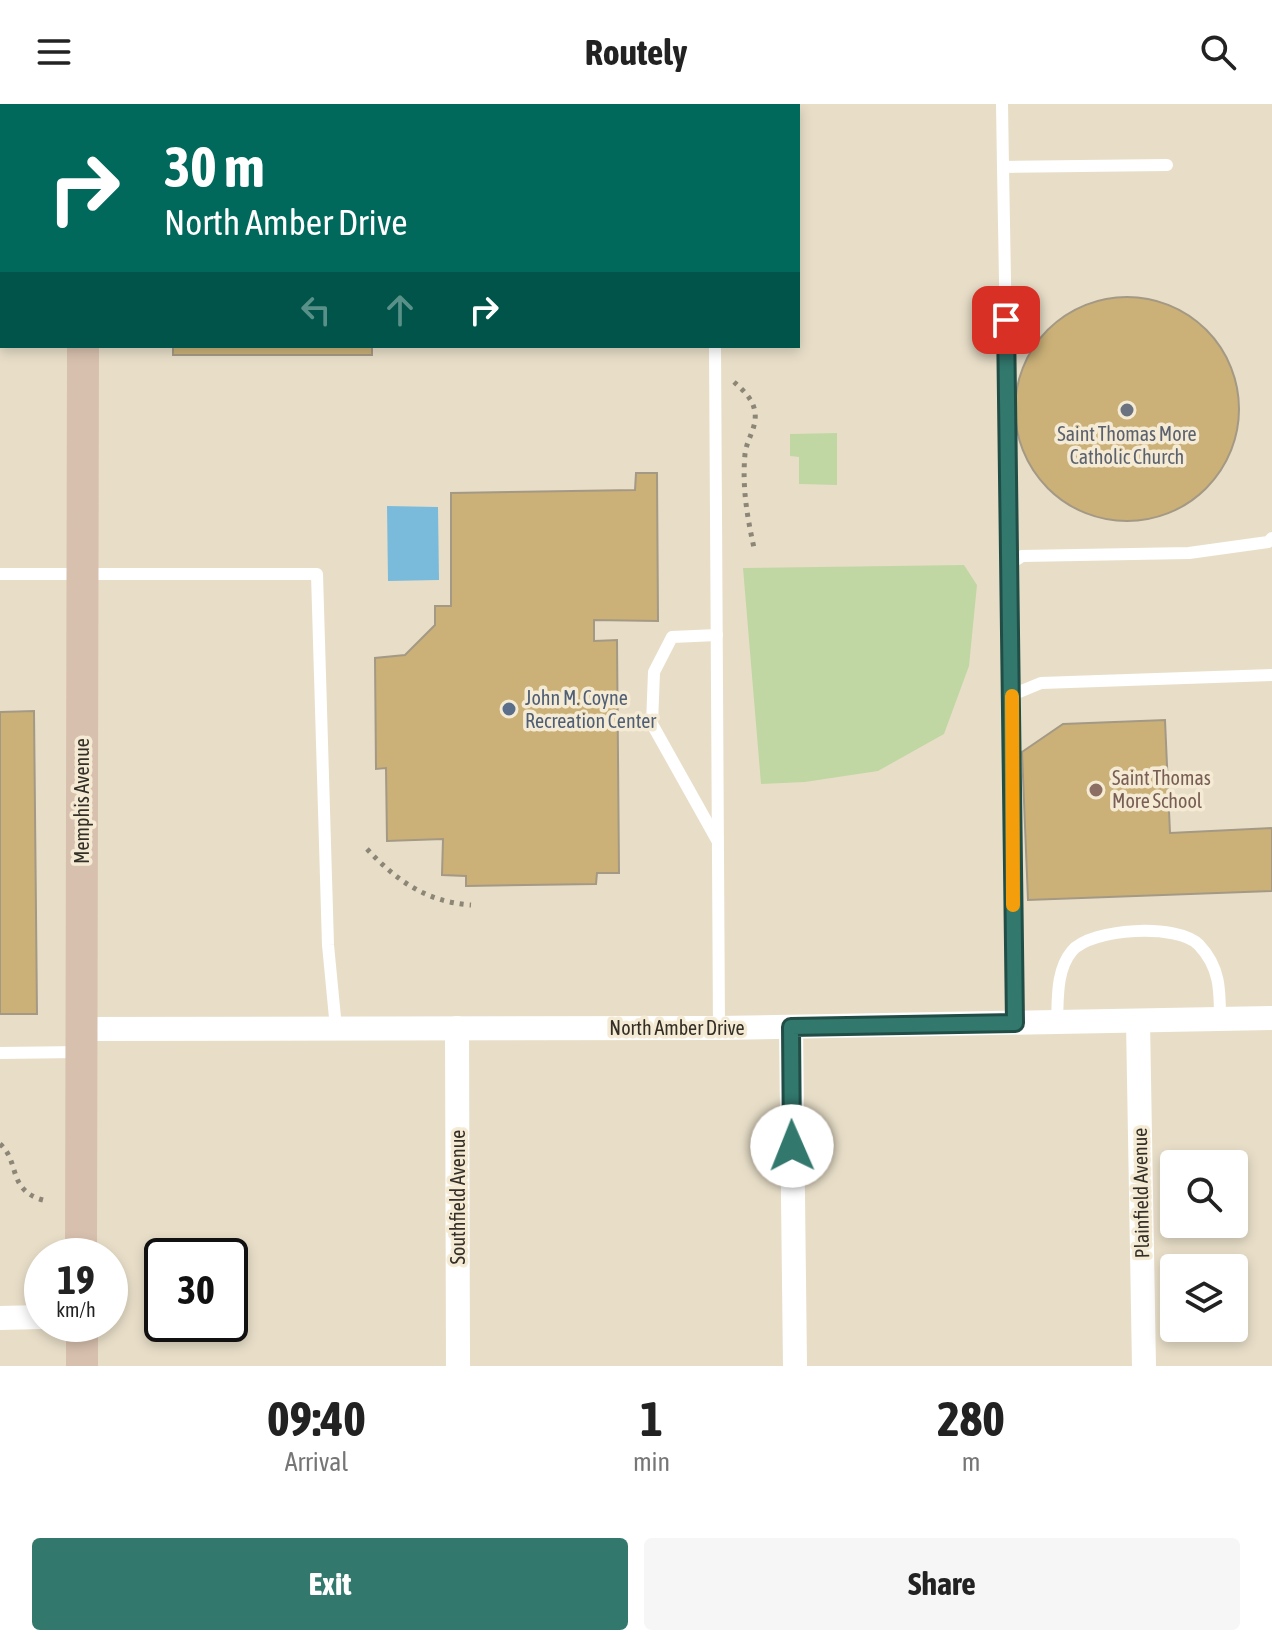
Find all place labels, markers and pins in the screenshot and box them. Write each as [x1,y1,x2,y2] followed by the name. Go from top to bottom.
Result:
[972,286,1040,354] pin
[1118,401,1136,419] marker: Saint Thomas More Catholic Church
[1057,422,1197,468] place label: Saint Thomas More Catholic Church
[525,686,657,732] place label: John M. Coyne Recreation Center
[500,700,518,718] marker: John M. Coyne Recreation Center
[1112,766,1211,812] place label: Saint Thomas More School
[1087,781,1105,799] marker: Saint Thomas More School

